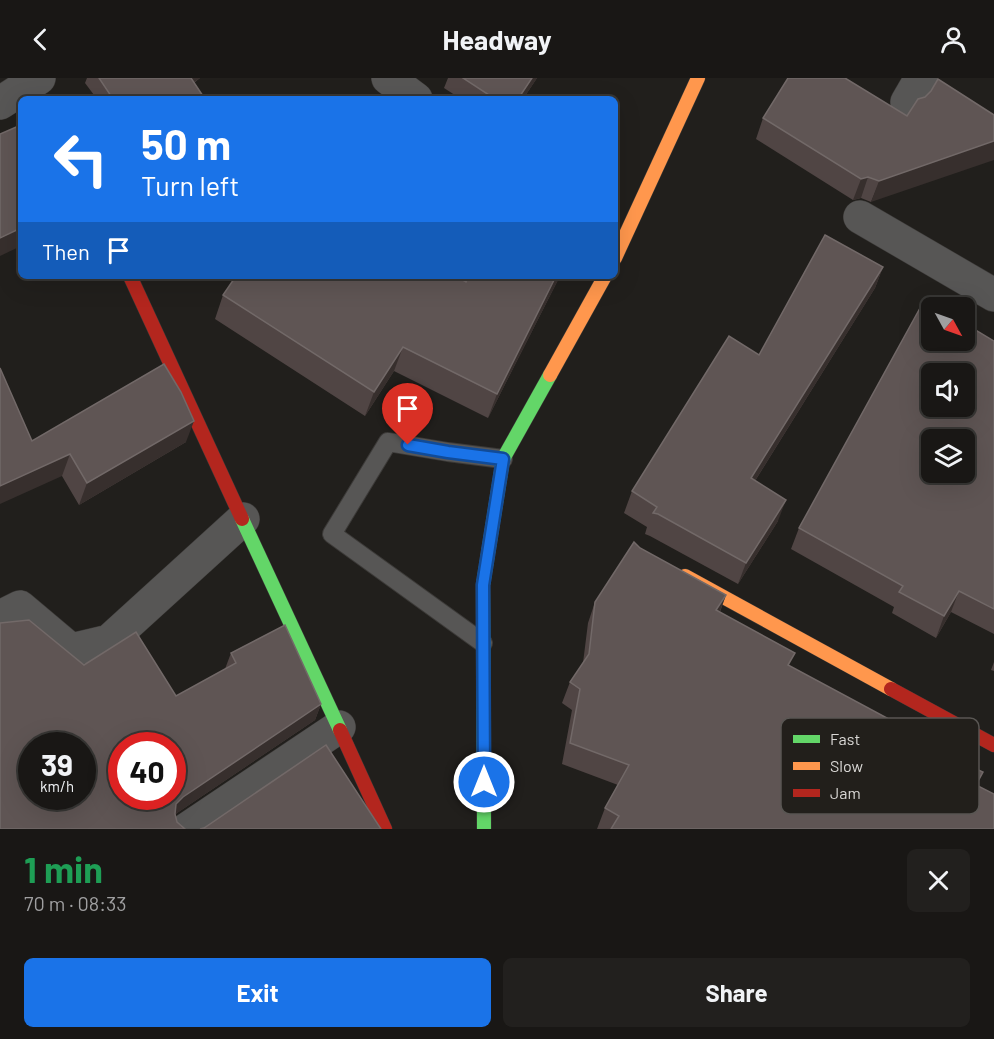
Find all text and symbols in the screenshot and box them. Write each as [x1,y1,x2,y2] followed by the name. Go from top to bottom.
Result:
[24,23,57,56] icon: back
[443,23,552,55] text: Headway
[937,23,970,56] icon: person
[141,118,231,168] text: 50 m
[42,120,120,198] icon: left
[141,169,239,201] text: Turn left
[102,234,135,267] icon: arrive
[42,238,90,264] text: Then
[921,297,975,351] north arrow
[921,297,975,483] map controls
[921,363,975,417] button: sound
[382,383,433,445] pin
[391,392,424,425] icon: arrive
[921,429,975,483] button: layers
[781,718,979,814] legend
[830,729,860,748] text: Fast
[108,732,186,810] speed limit sign: 40
[41,746,73,782] text: 39
[452,750,516,814] position arrow
[830,756,863,775] text: Slow
[40,777,74,795] text: km/h
[830,783,861,802] text: Jam
[24,847,103,890] text: 1 min
[907,849,970,912] button: close
[24,891,127,915] text: 70 m · 08:33
[24,958,491,1027] button: Exit
[503,958,970,1027] button: Share

